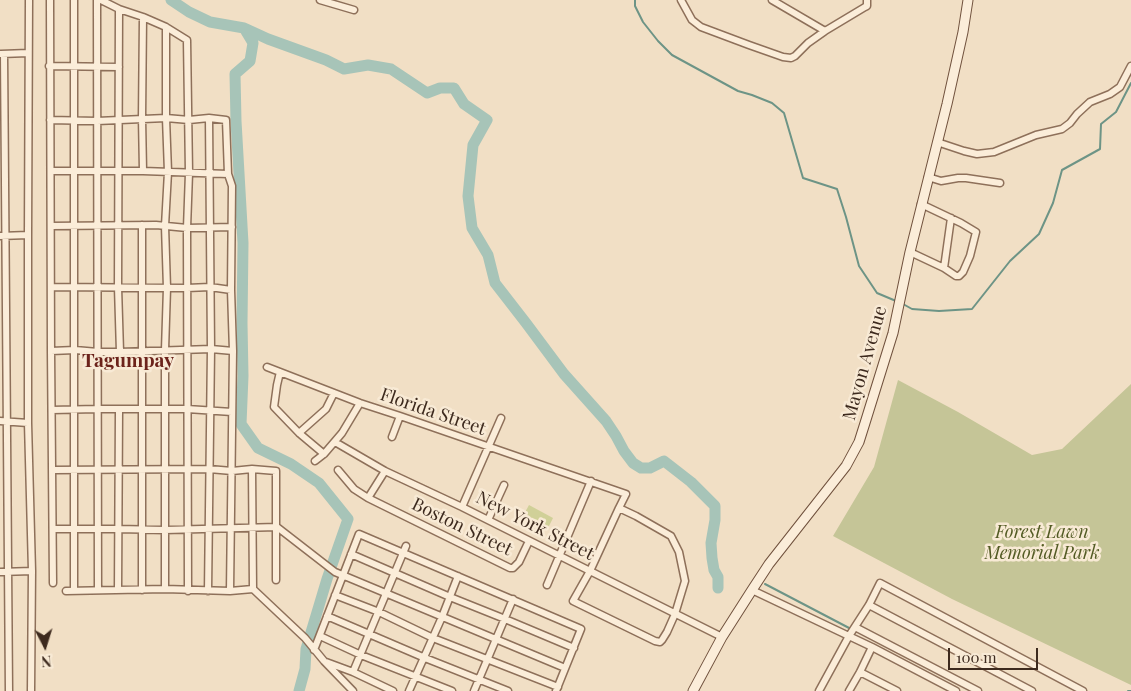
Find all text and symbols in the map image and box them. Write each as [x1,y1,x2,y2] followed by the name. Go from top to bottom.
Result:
[838,303,892,423] street label: Mayon Avenue
[82,350,174,372] district label: Tagumpay
[377,384,489,440] street label: Florida Street
[472,487,598,565] street label: New York Street
[408,493,516,561] street label: Boston Street
[984,521,1100,564] park label: Forest Lawn Memorial Park
[20,621,70,671] north arrow
[951,638,1041,670] scale bar
[956,647,997,667] text: 100 m
[40,652,52,671] text: N

